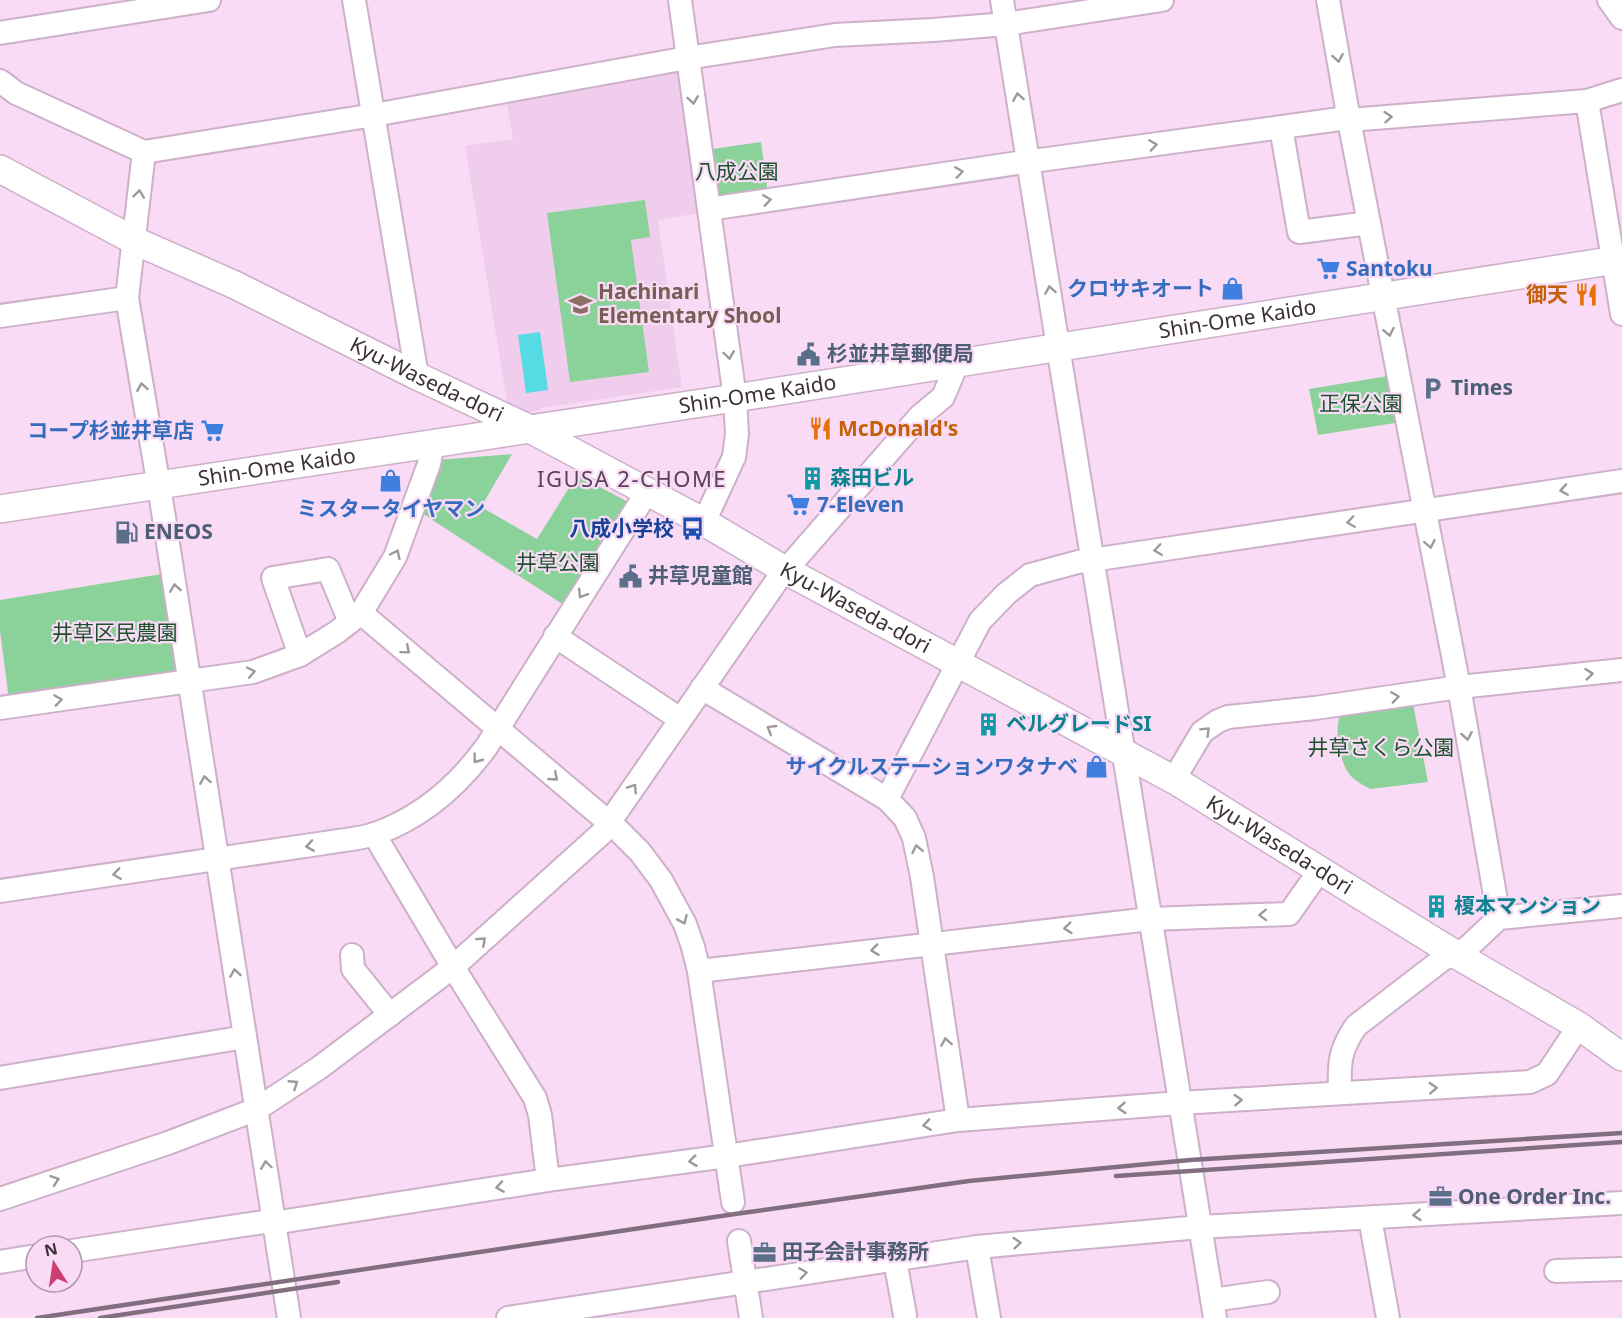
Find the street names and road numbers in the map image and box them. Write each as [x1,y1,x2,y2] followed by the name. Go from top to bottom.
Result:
[1157,292,1318,344] street label: Shin-Ome Kaido
[345,330,508,428] street label: Kyu-Waseda-dori
[677,367,838,419] street label: Shin-Ome Kaido
[196,440,357,492] street label: Shin-Ome Kaido
[776,555,936,659] street label: Kyu-Waseda-dori
[1201,788,1359,900] street label: Kyu-Waseda-dori

